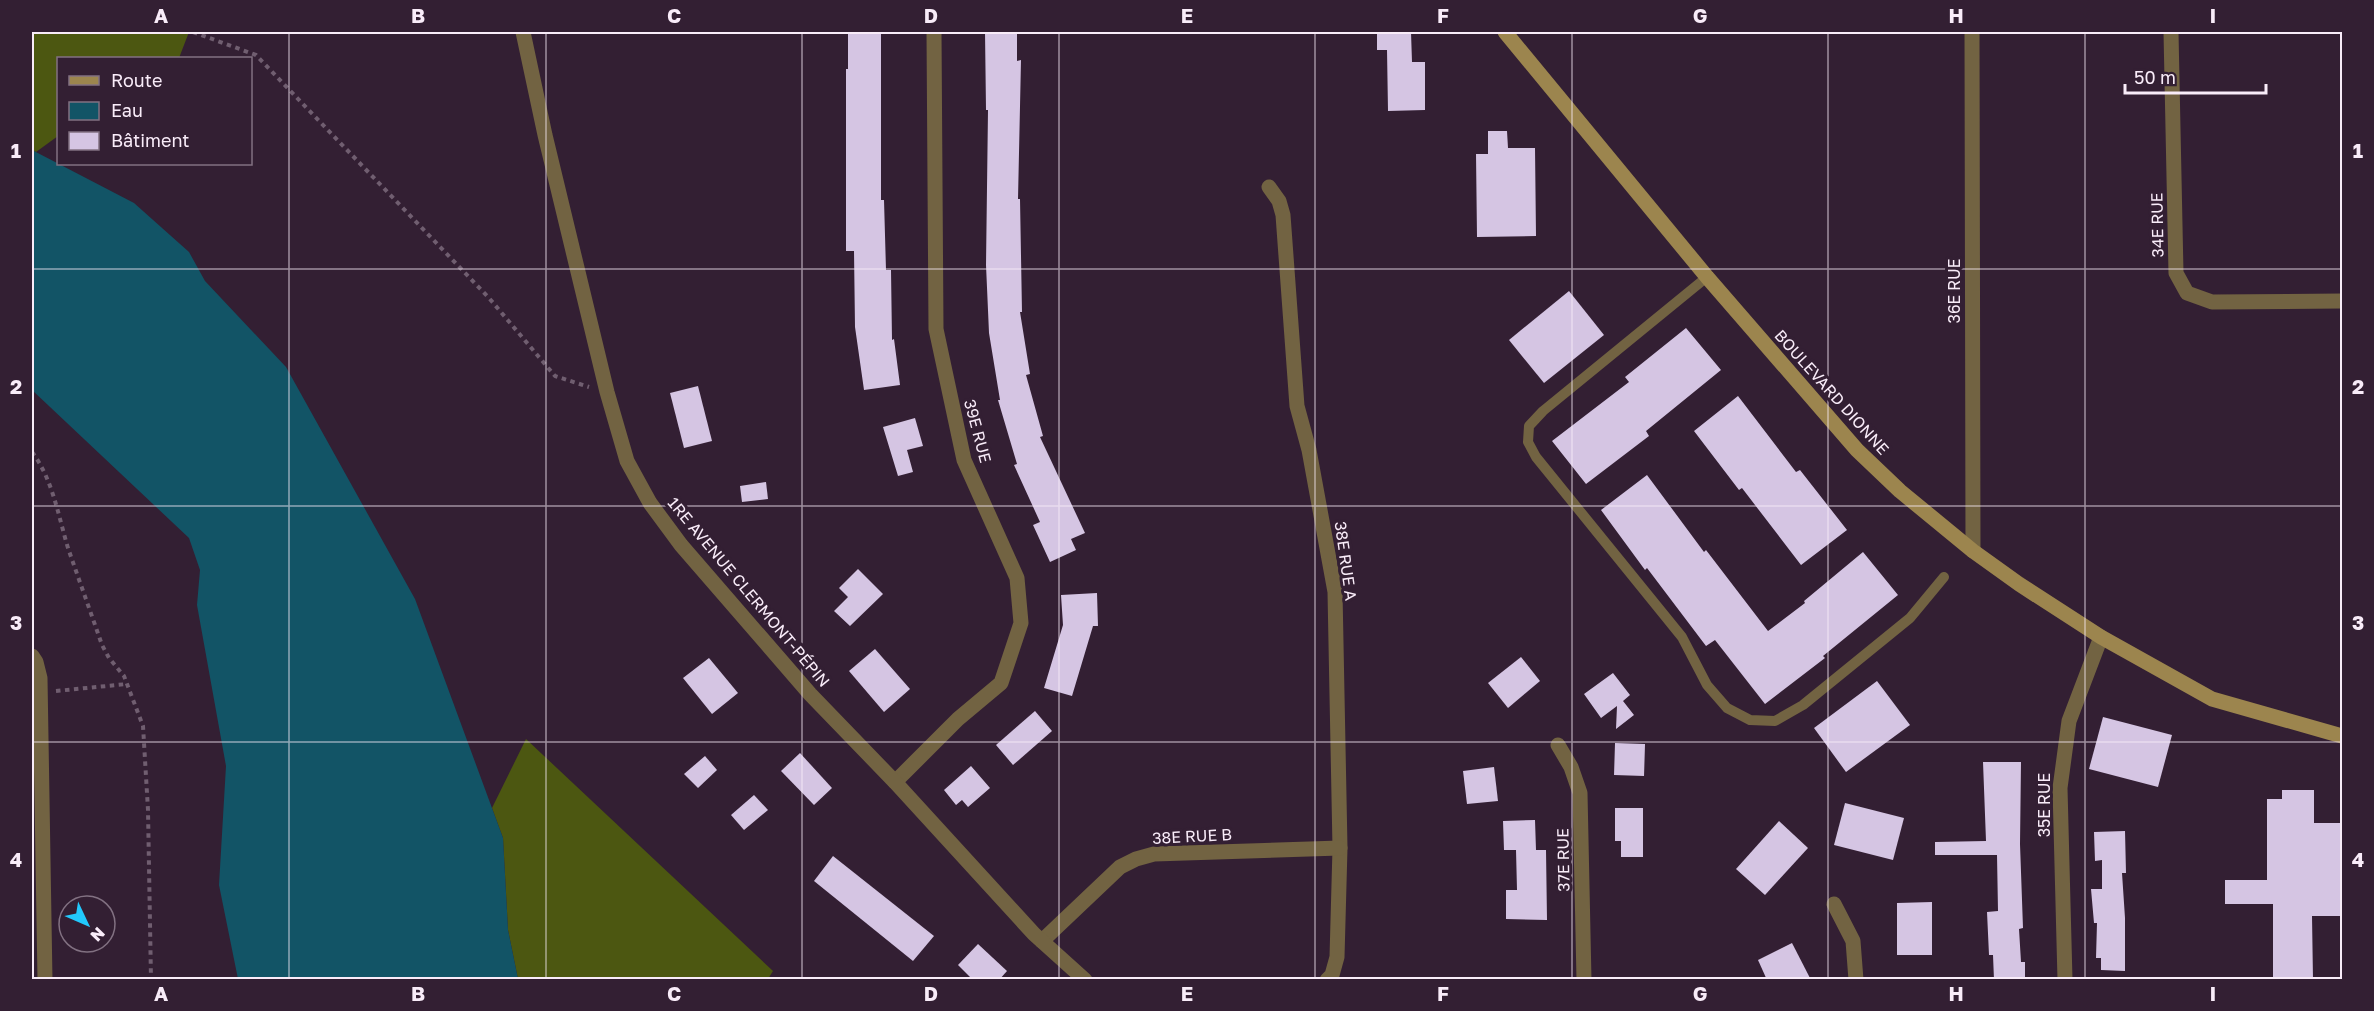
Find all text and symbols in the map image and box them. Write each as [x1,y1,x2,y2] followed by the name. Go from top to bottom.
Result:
[154,3,168,27] text: A
[411,3,425,27] text: B
[667,3,681,27] text: C
[924,3,938,27] text: D
[1181,3,1193,27] text: E
[1437,3,1449,27] text: F
[1693,3,1707,27] text: G
[1948,3,1964,27] text: H
[2210,3,2216,27] text: I
[57,57,252,165] legend
[2125,57,2266,95] scale bar
[2134,66,2176,88] text: 50 m
[111,69,162,91] text: Route
[111,99,143,121] text: Eau
[111,129,190,151] text: Bâtiment
[11,138,21,162] text: 1
[2353,138,2363,162] text: 1
[2146,192,2168,258] street label: 34E RUE
[1944,259,1964,323] street label: 36E RUE
[1771,325,1893,459] street label: BOULEVARD DIONNE
[10,374,22,398] text: 2
[2352,374,2364,398] text: 2
[960,397,996,465] street label: 39E RUE
[664,493,834,691] street label: 1RE AVENUE CLERMONT-PÉPIN
[1331,520,1361,602] street label: 38E RUE A
[10,610,22,634] text: 3
[2352,610,2364,634] text: 3
[2034,773,2054,837] street label: 35E RUE
[1152,824,1232,848] street label: 38E RUE B
[1552,828,1574,892] street label: 37E RUE
[10,847,22,871] text: 4
[2352,847,2364,871] text: 4
[57,894,117,954] north arrow
[86,923,109,946] text: N
[154,981,168,1005] text: A
[411,981,425,1005] text: B
[667,981,681,1005] text: C
[924,981,938,1005] text: D
[1181,981,1193,1005] text: E
[1437,981,1449,1005] text: F
[1693,981,1707,1005] text: G
[1948,981,1964,1005] text: H
[2210,981,2216,1005] text: I

